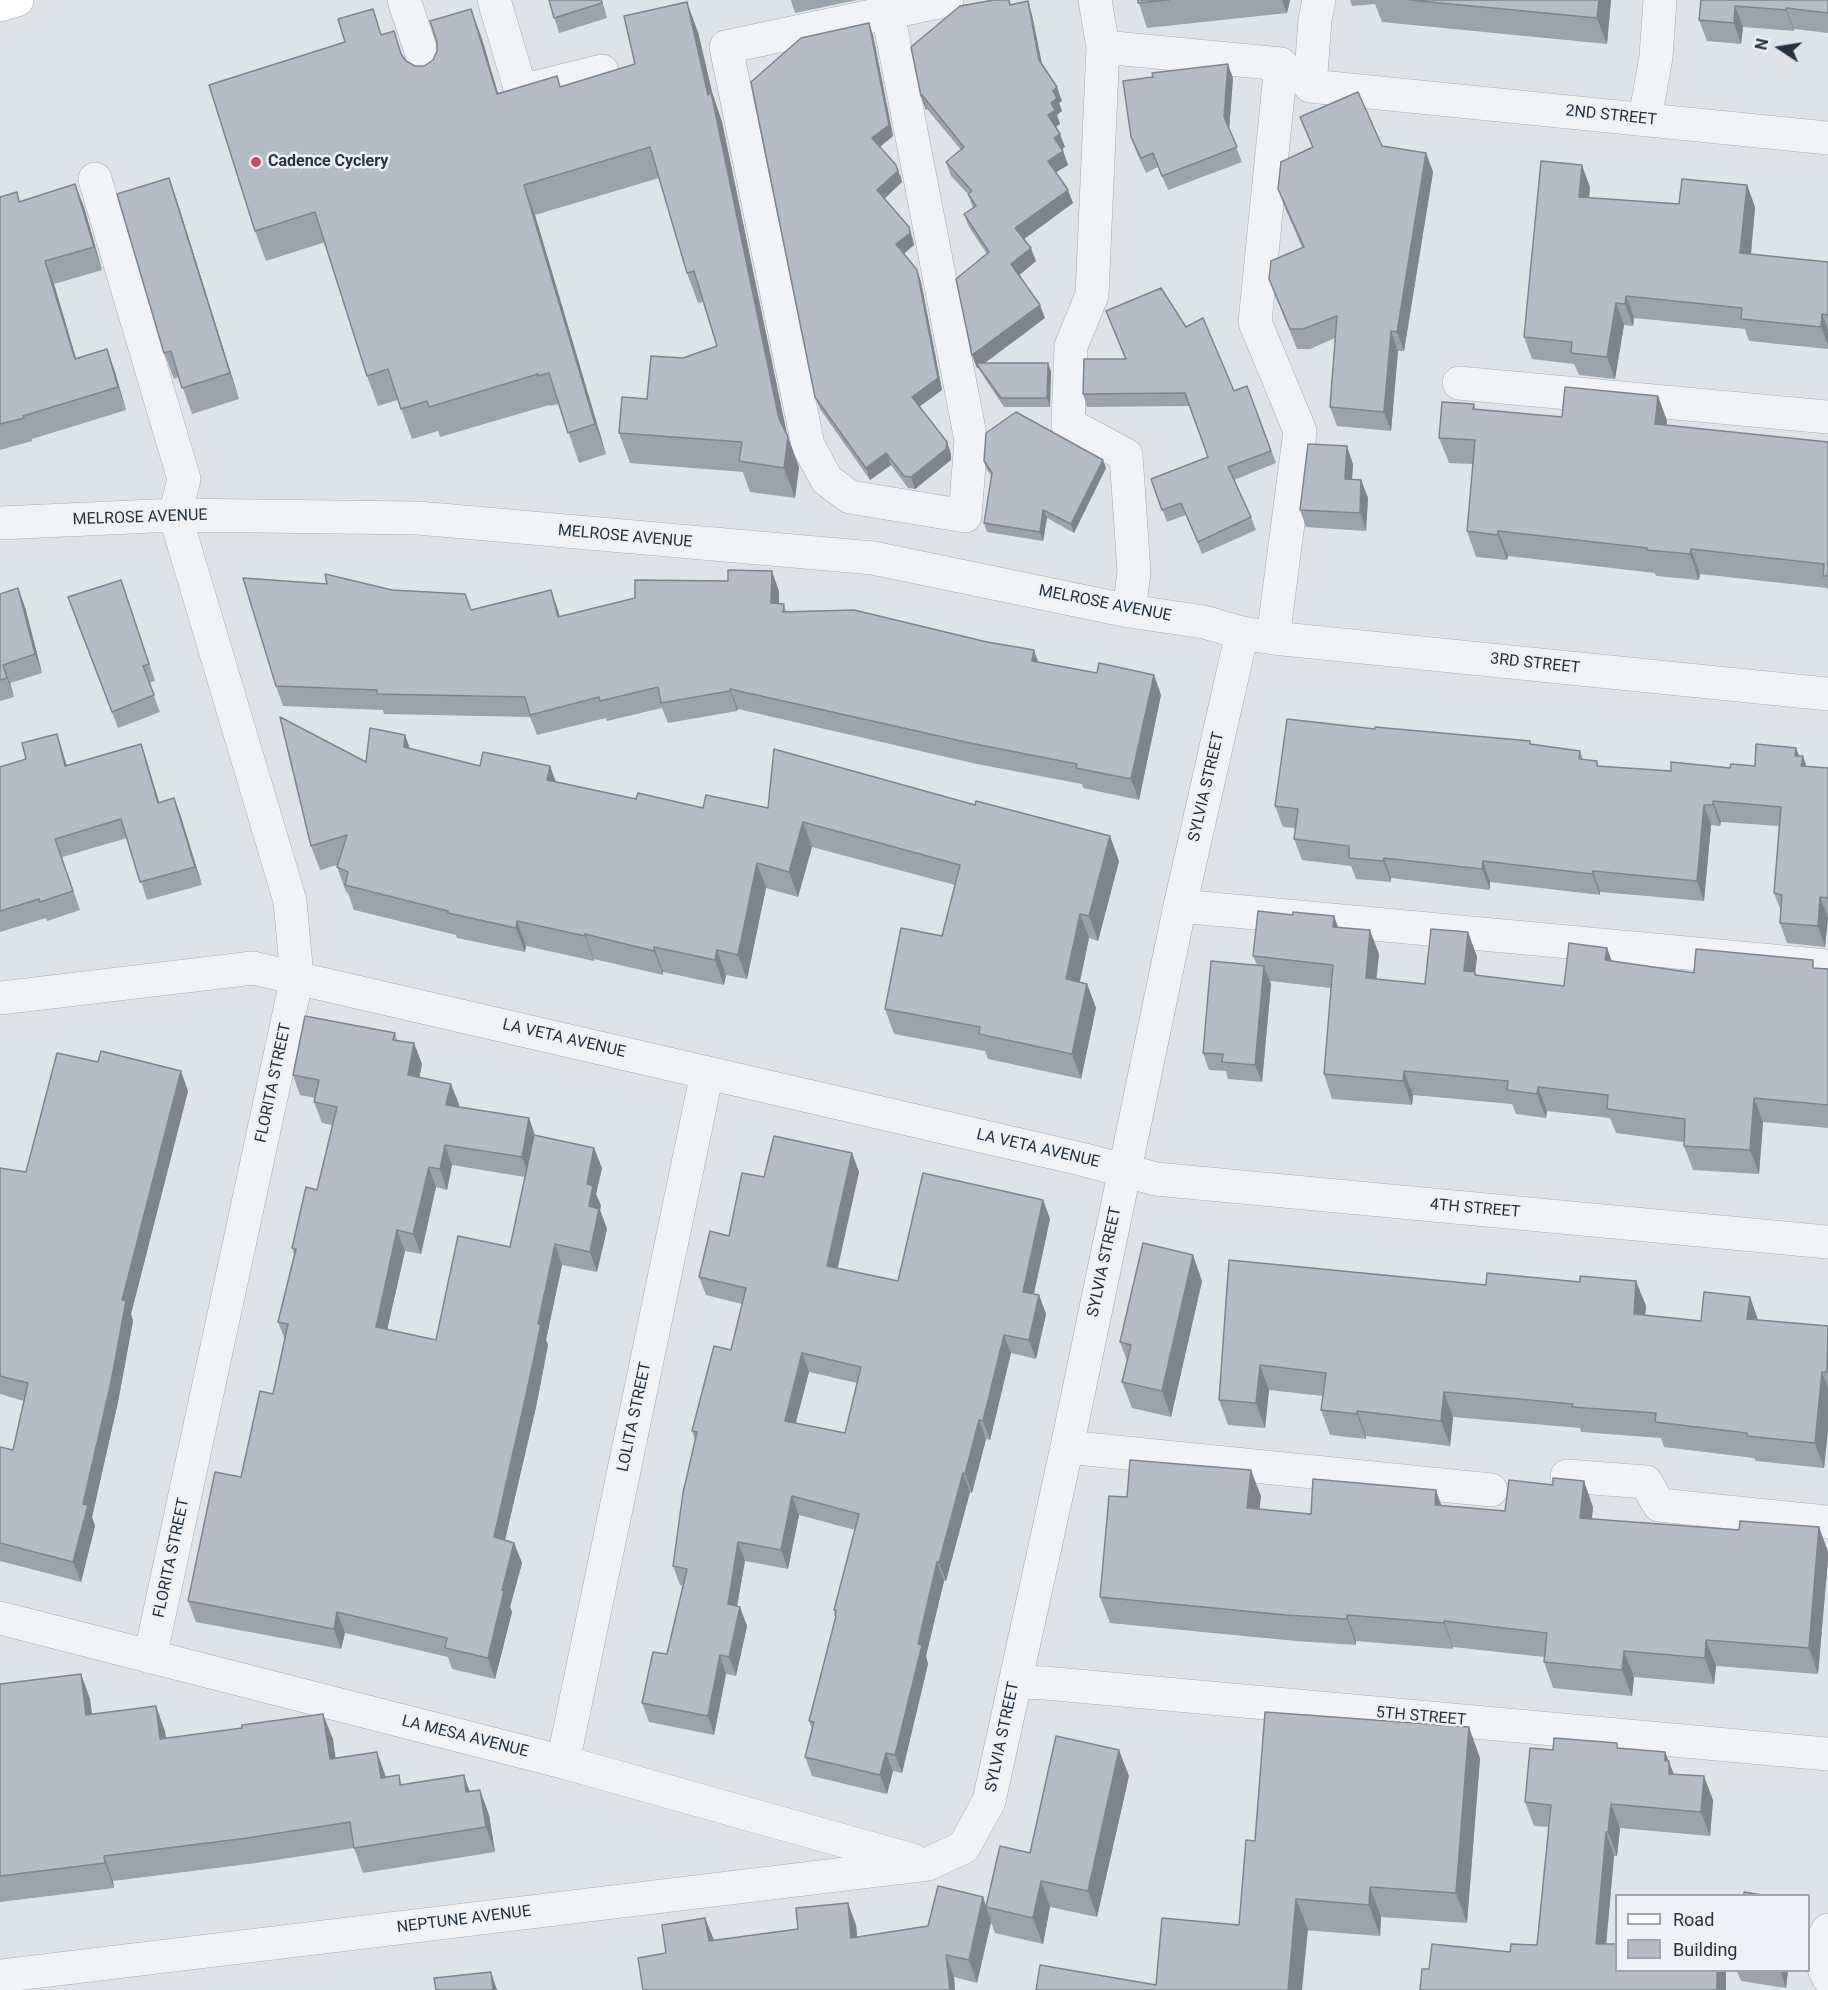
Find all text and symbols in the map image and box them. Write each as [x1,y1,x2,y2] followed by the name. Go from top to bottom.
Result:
[1750,18,1810,78] north arrow
[1751,37,1772,52] text: N
[1564,102,1658,130] street label: 2ND STREET
[268,152,388,172] place label: Cadence Cyclery
[249,155,263,169] marker: Cadence Cyclery
[72,506,208,530] street label: MELROSE AVENUE
[557,522,693,552] street label: MELROSE AVENUE
[1037,582,1173,626] street label: MELROSE AVENUE
[1489,650,1581,678] street label: 3RD STREET
[1185,730,1229,844] street label: SYLVIA STREET
[501,1015,627,1063] street label: LA VETA AVENUE
[252,1021,296,1145] street label: FLORITA STREET
[975,1125,1101,1173] street label: LA VETA AVENUE
[1429,1195,1521,1223] street label: 4TH STREET
[1084,1205,1126,1319] street label: SYLVIA STREET
[614,1360,656,1474] street label: LOLITA STREET
[150,1496,194,1620] street label: FLORITA STREET
[982,1680,1024,1794] street label: SYLVIA STREET
[1375,1703,1467,1731] street label: 5TH STREET
[400,1712,530,1762] street label: LA MESA AVENUE
[1615,1894,1810,1972] legend
[396,1902,532,1938] street label: NEPTUNE AVENUE
[1673,1909,1714,1930] text: Road
[1673,1939,1737,1960] text: Building

